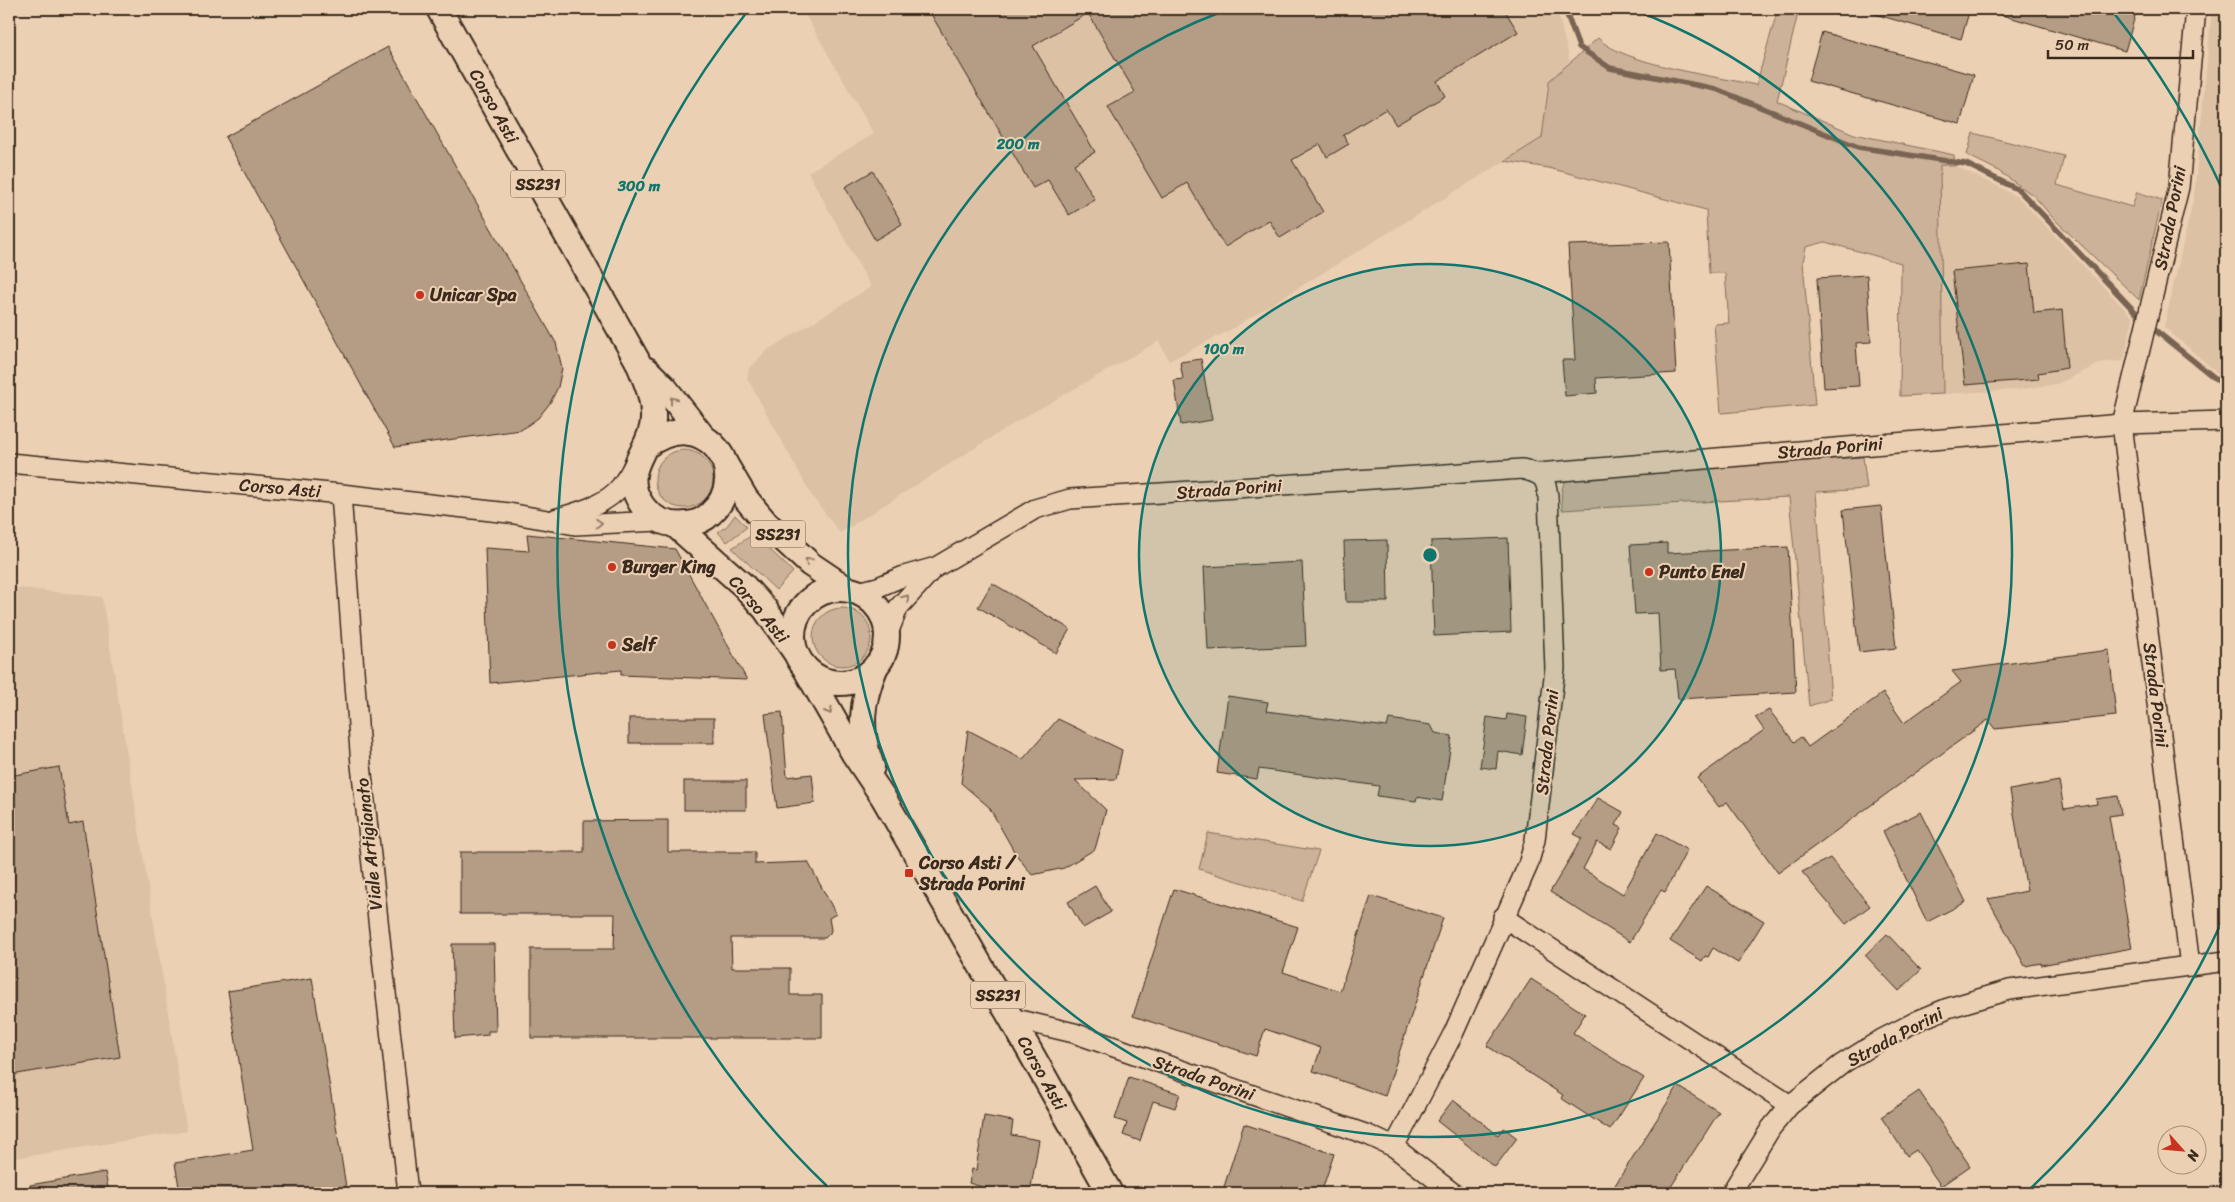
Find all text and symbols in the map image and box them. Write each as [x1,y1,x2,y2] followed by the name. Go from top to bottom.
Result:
[2048,28,2192,60] scale bar
[2055,32,2090,58] text: 50 m
[460,62,528,150] street label: Corso Asti
[995,131,1040,157] text: 200 m
[2144,162,2196,273] street label: Strada Porini
[510,170,566,198] road number: SS231
[617,173,661,199] text: 300 m
[430,279,517,311] place label: Unicar Spa
[414,289,426,301] marker: Unicar Spa
[1204,336,1245,362] text: 100 m
[671,397,679,406] one-way arrow
[1776,427,1885,469] street label: Strada Porini
[238,468,323,508] street label: Corso Asti
[1175,469,1284,509] street label: Strada Porini
[596,517,604,528] one-way arrow
[750,520,806,548] road number: SS231
[1421,546,1439,564] centre of rings
[622,551,716,583] place label: Burger King
[1659,556,1745,588] place label: Punto Enel
[804,558,813,567] one-way arrow
[606,561,618,573] marker: Burger King
[1643,566,1655,578] marker: Punto Enel
[720,567,798,651] street label: Corso Asti
[900,595,908,604] one-way arrow
[621,629,658,661] place label: Self
[606,639,618,651] marker: Self
[2134,641,2178,750] street label: Strada Porini
[1526,687,1569,796] street label: Strada Porini
[823,705,833,714] one-way arrow
[346,776,392,912] street label: Viale Artigianato
[918,847,1026,900] place label: Corso Asti / Strada Porini
[903,867,915,879] marker: Corso Asti / Strada Porini
[970,982,1026,1008] road number: SS231
[1841,998,1950,1076] street label: Strada Porini
[1008,1029,1076,1117] street label: Corso Asti
[1149,1046,1260,1111] street label: Strada Porini
[2158,1124,2208,1174] north arrow
[2180,1145,2207,1166] text: N

